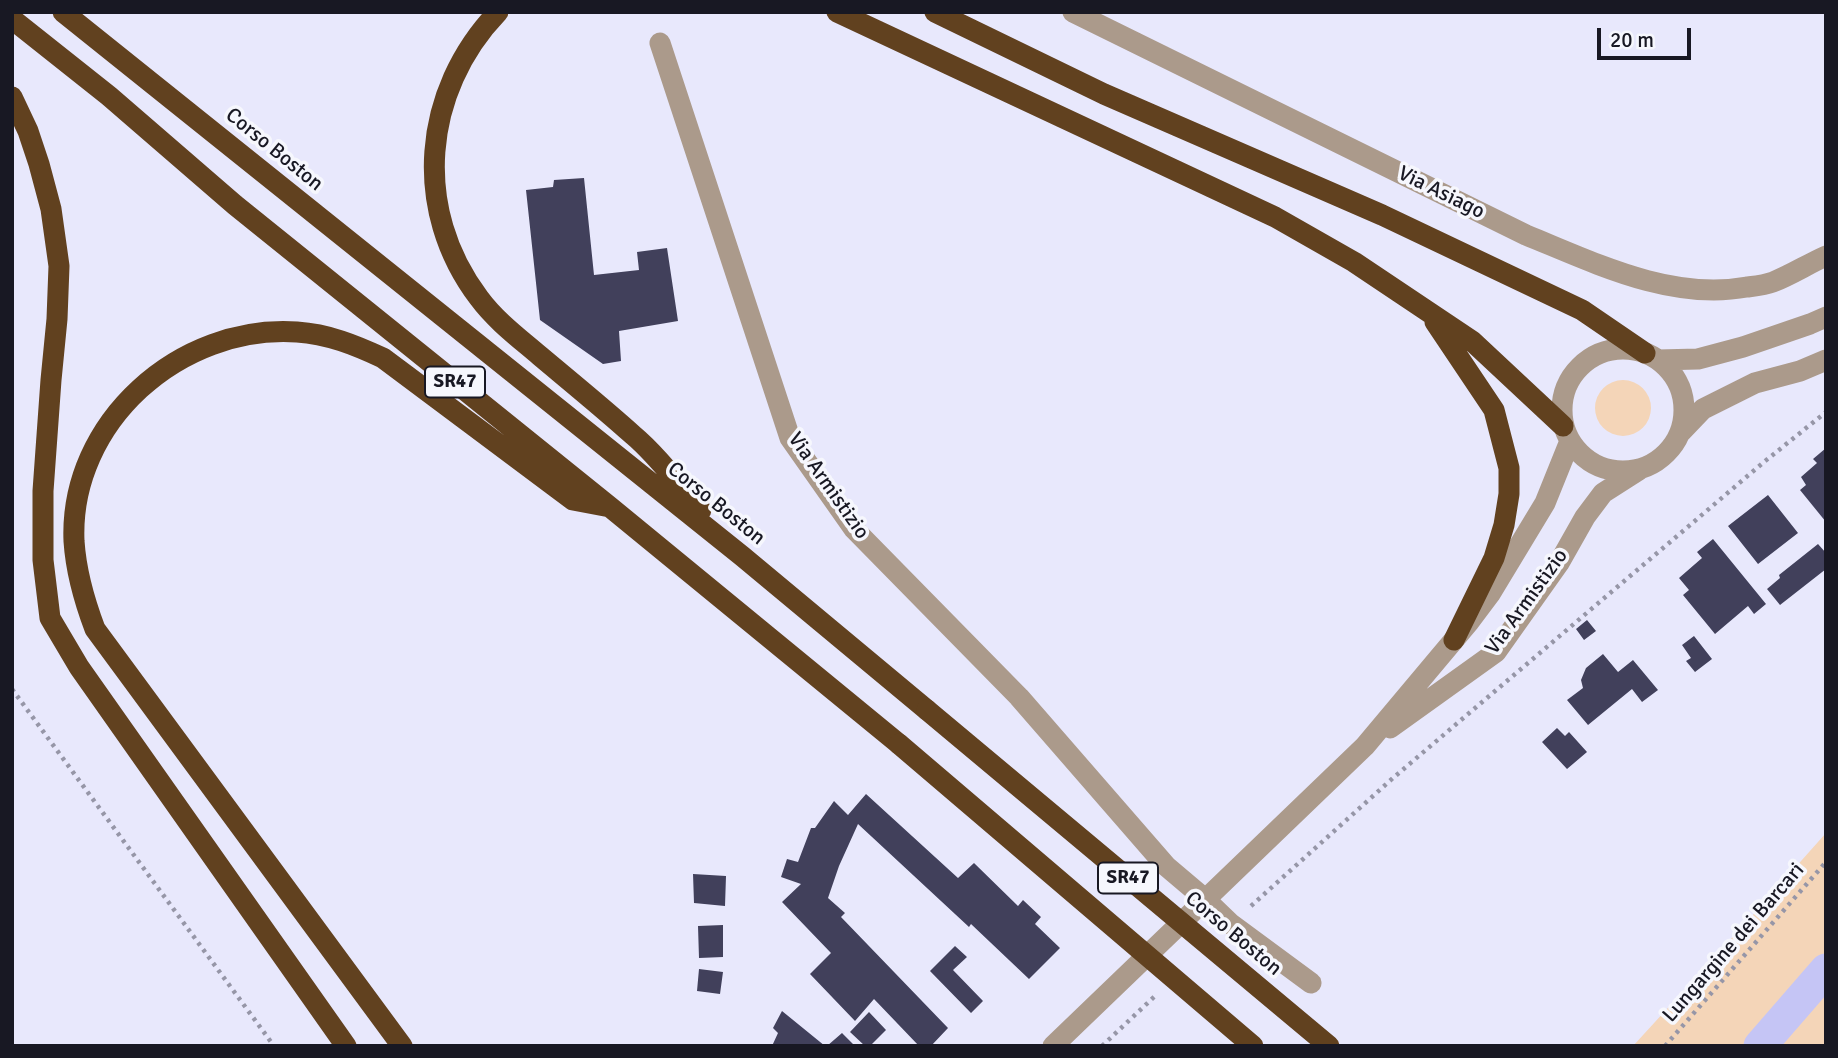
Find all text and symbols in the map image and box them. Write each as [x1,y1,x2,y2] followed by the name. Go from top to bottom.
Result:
[1600,14,1694,58] scale bar
[1610,27,1654,53] text: 20 m
[220,103,328,197] street label: Corso Boston
[1394,161,1488,225] street label: Via Asiago
[425,366,485,398] road number: SR47
[782,428,874,544] street label: Via Armistizio
[662,457,770,551] street label: Corso Boston
[1480,544,1574,660] street label: Via Armistizio
[1658,858,1810,1028] street label: Lungargine dei Barcari
[1098,862,1158,894] road number: SR47
[1180,886,1286,982] street label: Corso Boston

